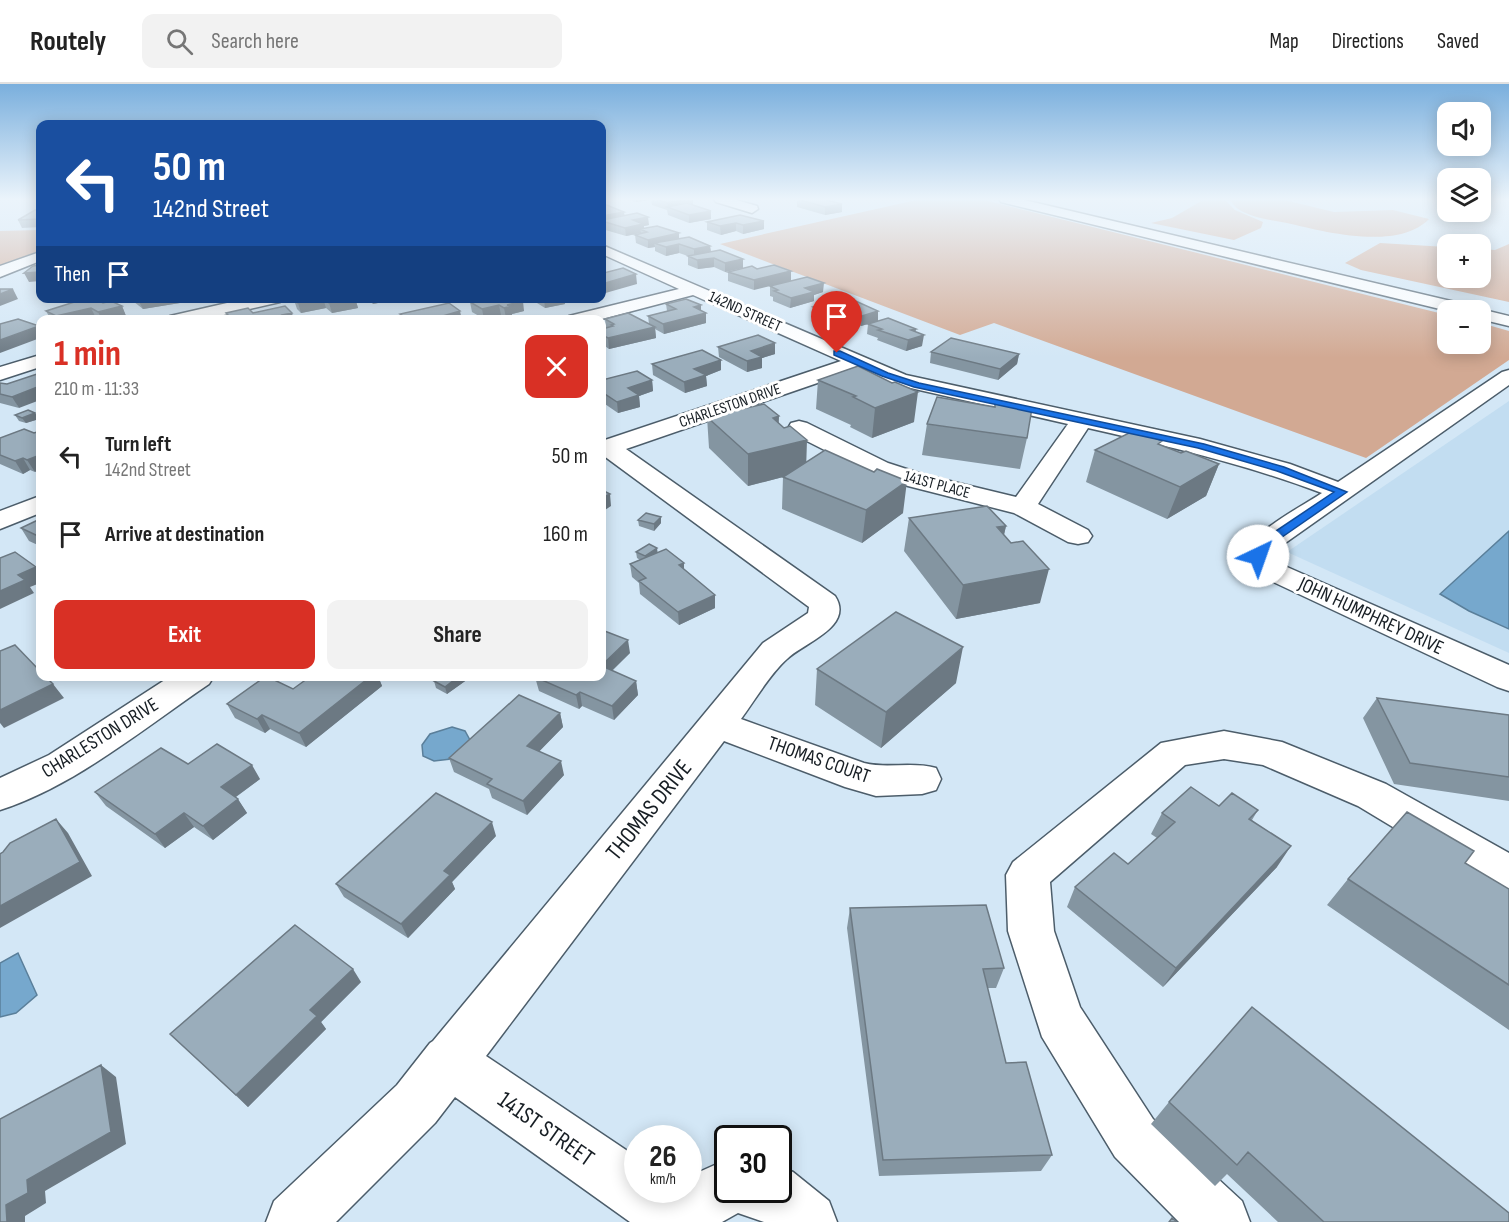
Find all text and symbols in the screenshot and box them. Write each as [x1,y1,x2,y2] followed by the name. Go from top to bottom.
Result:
[142,14,562,68] search box
[30,25,106,58] text: Routely
[163,25,196,58] icon: search
[211,28,299,55] text: Search here
[1269,29,1299,54] text: Map
[1332,29,1404,54] text: Directions
[1437,29,1479,54] text: Saved
[1437,102,1491,354] map controls
[1437,102,1491,156] button: sound
[153,142,226,193] text: 50 m
[54,144,132,222] icon: left
[1437,168,1491,222] button: layers
[153,193,269,225] text: 142nd Street
[1437,234,1491,288] button: +
[102,258,135,291] icon: arrive
[54,261,90,288] text: Then
[706,287,785,337] street label: 142ND STREET
[811,291,862,353] pin
[820,300,853,333] icon: arrive
[1437,300,1491,354] button: −
[54,333,121,376] text: 1 min
[525,335,588,398] button: close
[54,377,139,401] text: 210 m · 11:33
[677,380,783,432] street label: CHARLESTON DRIVE
[105,431,171,458] text: Turn left
[54,440,87,473] icon: left
[552,443,588,470] text: 50 m
[105,458,191,482] text: 142nd Street
[902,467,972,503] street label: 141ST PLACE
[54,518,87,551] icon: arrive
[105,521,264,548] text: Arrive at destination
[543,521,588,548] text: 160 m
[1226,524,1290,588] position arrow
[1294,571,1447,660] street label: JOHN HUMPHREY DRIVE
[54,600,315,669] button: Exit
[327,600,588,669] button: Share
[37,693,163,783] street label: CHARLESTON DRIVE
[765,731,873,789] street label: THOMAS COURT
[600,754,698,866] street label: THOMAS DRIVE
[492,1085,600,1173] street label: 141ST STREET
[714,1125,792,1203] speed limit sign: 30
[649,1139,677,1175] text: 26
[650,1170,676,1189] text: km/h

